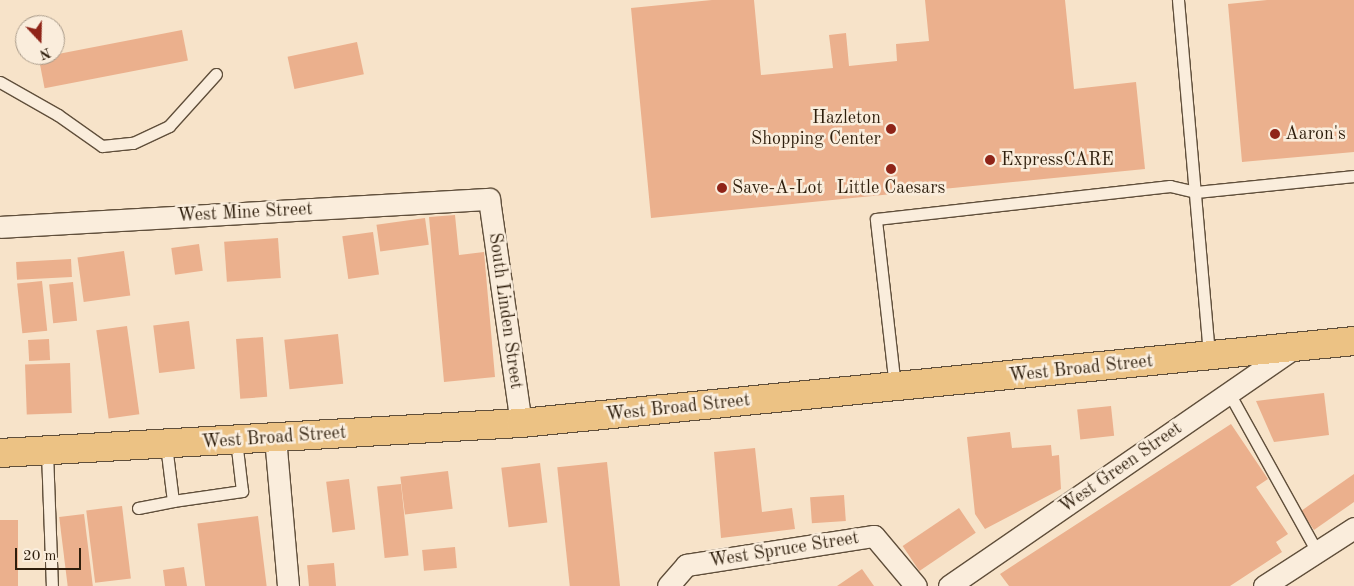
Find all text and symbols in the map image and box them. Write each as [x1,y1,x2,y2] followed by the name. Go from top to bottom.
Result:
[15,15,65,65] north arrow
[38,45,53,62] text: N
[751,108,881,150] place label: Hazleton Shopping Center
[885,123,897,135] marker: Hazleton Shopping Center
[1285,123,1346,145] place label: Aaron's
[1269,128,1281,140] marker: Aaron's
[1001,149,1114,171] place label: ExpressCARE
[983,153,997,167] marker: ExpressCARE
[885,163,897,175] marker: Little Caesars
[732,177,823,199] place label: Save-A-Lot
[837,177,945,199] place label: Little Caesars
[716,182,728,194] marker: Save-A-Lot
[177,199,313,227] street label: West Mine Street
[483,231,527,391] street label: South Linden Street
[1008,351,1154,387] street label: West Broad Street
[605,390,751,426] street label: West Broad Street
[1056,418,1186,518] street label: West Green Street
[201,422,347,454] street label: West Broad Street
[708,528,860,572] street label: West Spruce Street
[18,538,84,570] scale bar
[23,549,57,564] text: 20 m

